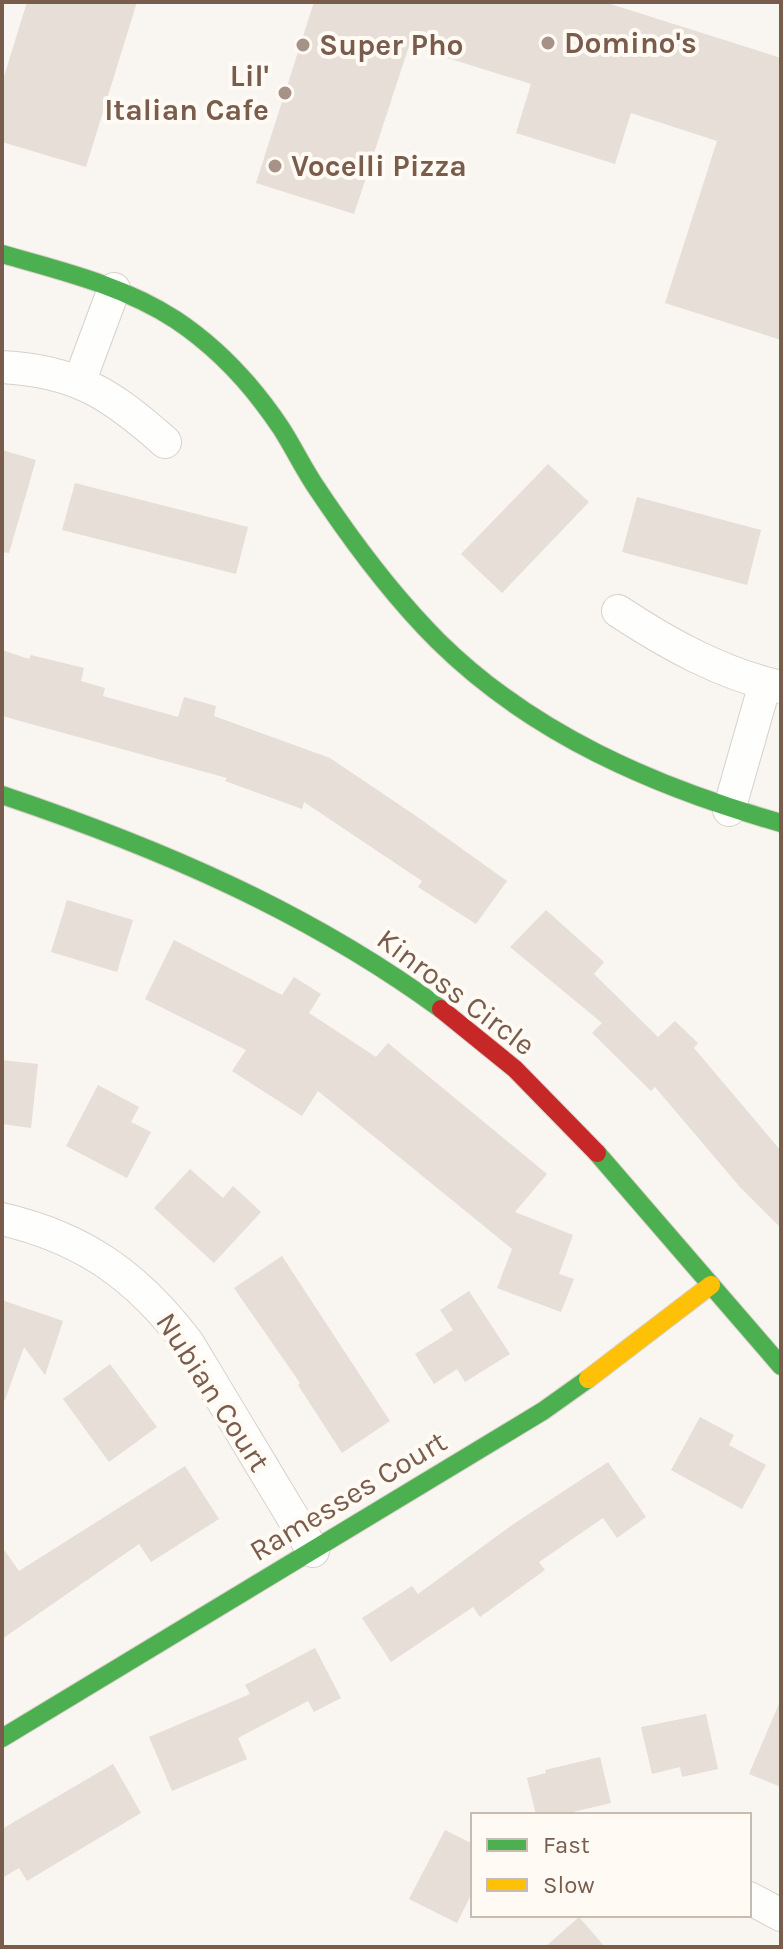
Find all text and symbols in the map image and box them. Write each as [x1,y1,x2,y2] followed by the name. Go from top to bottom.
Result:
[564,25,697,61] place label: Domino's
[319,27,464,63] place label: Super Pho
[539,34,557,52] marker: Domino's
[294,36,312,54] marker: Super Pho
[104,58,269,128] place label: Lil' Italian Cafe
[276,84,294,102] marker: Lil' Italian Cafe
[291,148,467,184] place label: Vocelli Pizza
[266,157,284,175] marker: Vocelli Pizza
[370,921,542,1063] street label: Kinross Circle
[148,1306,278,1478] street label: Nubian Court
[243,1423,453,1569] street label: Ramesses Court
[471,1813,751,1917] legend
[543,1831,590,1859] text: Fast
[543,1871,595,1899] text: Slow

